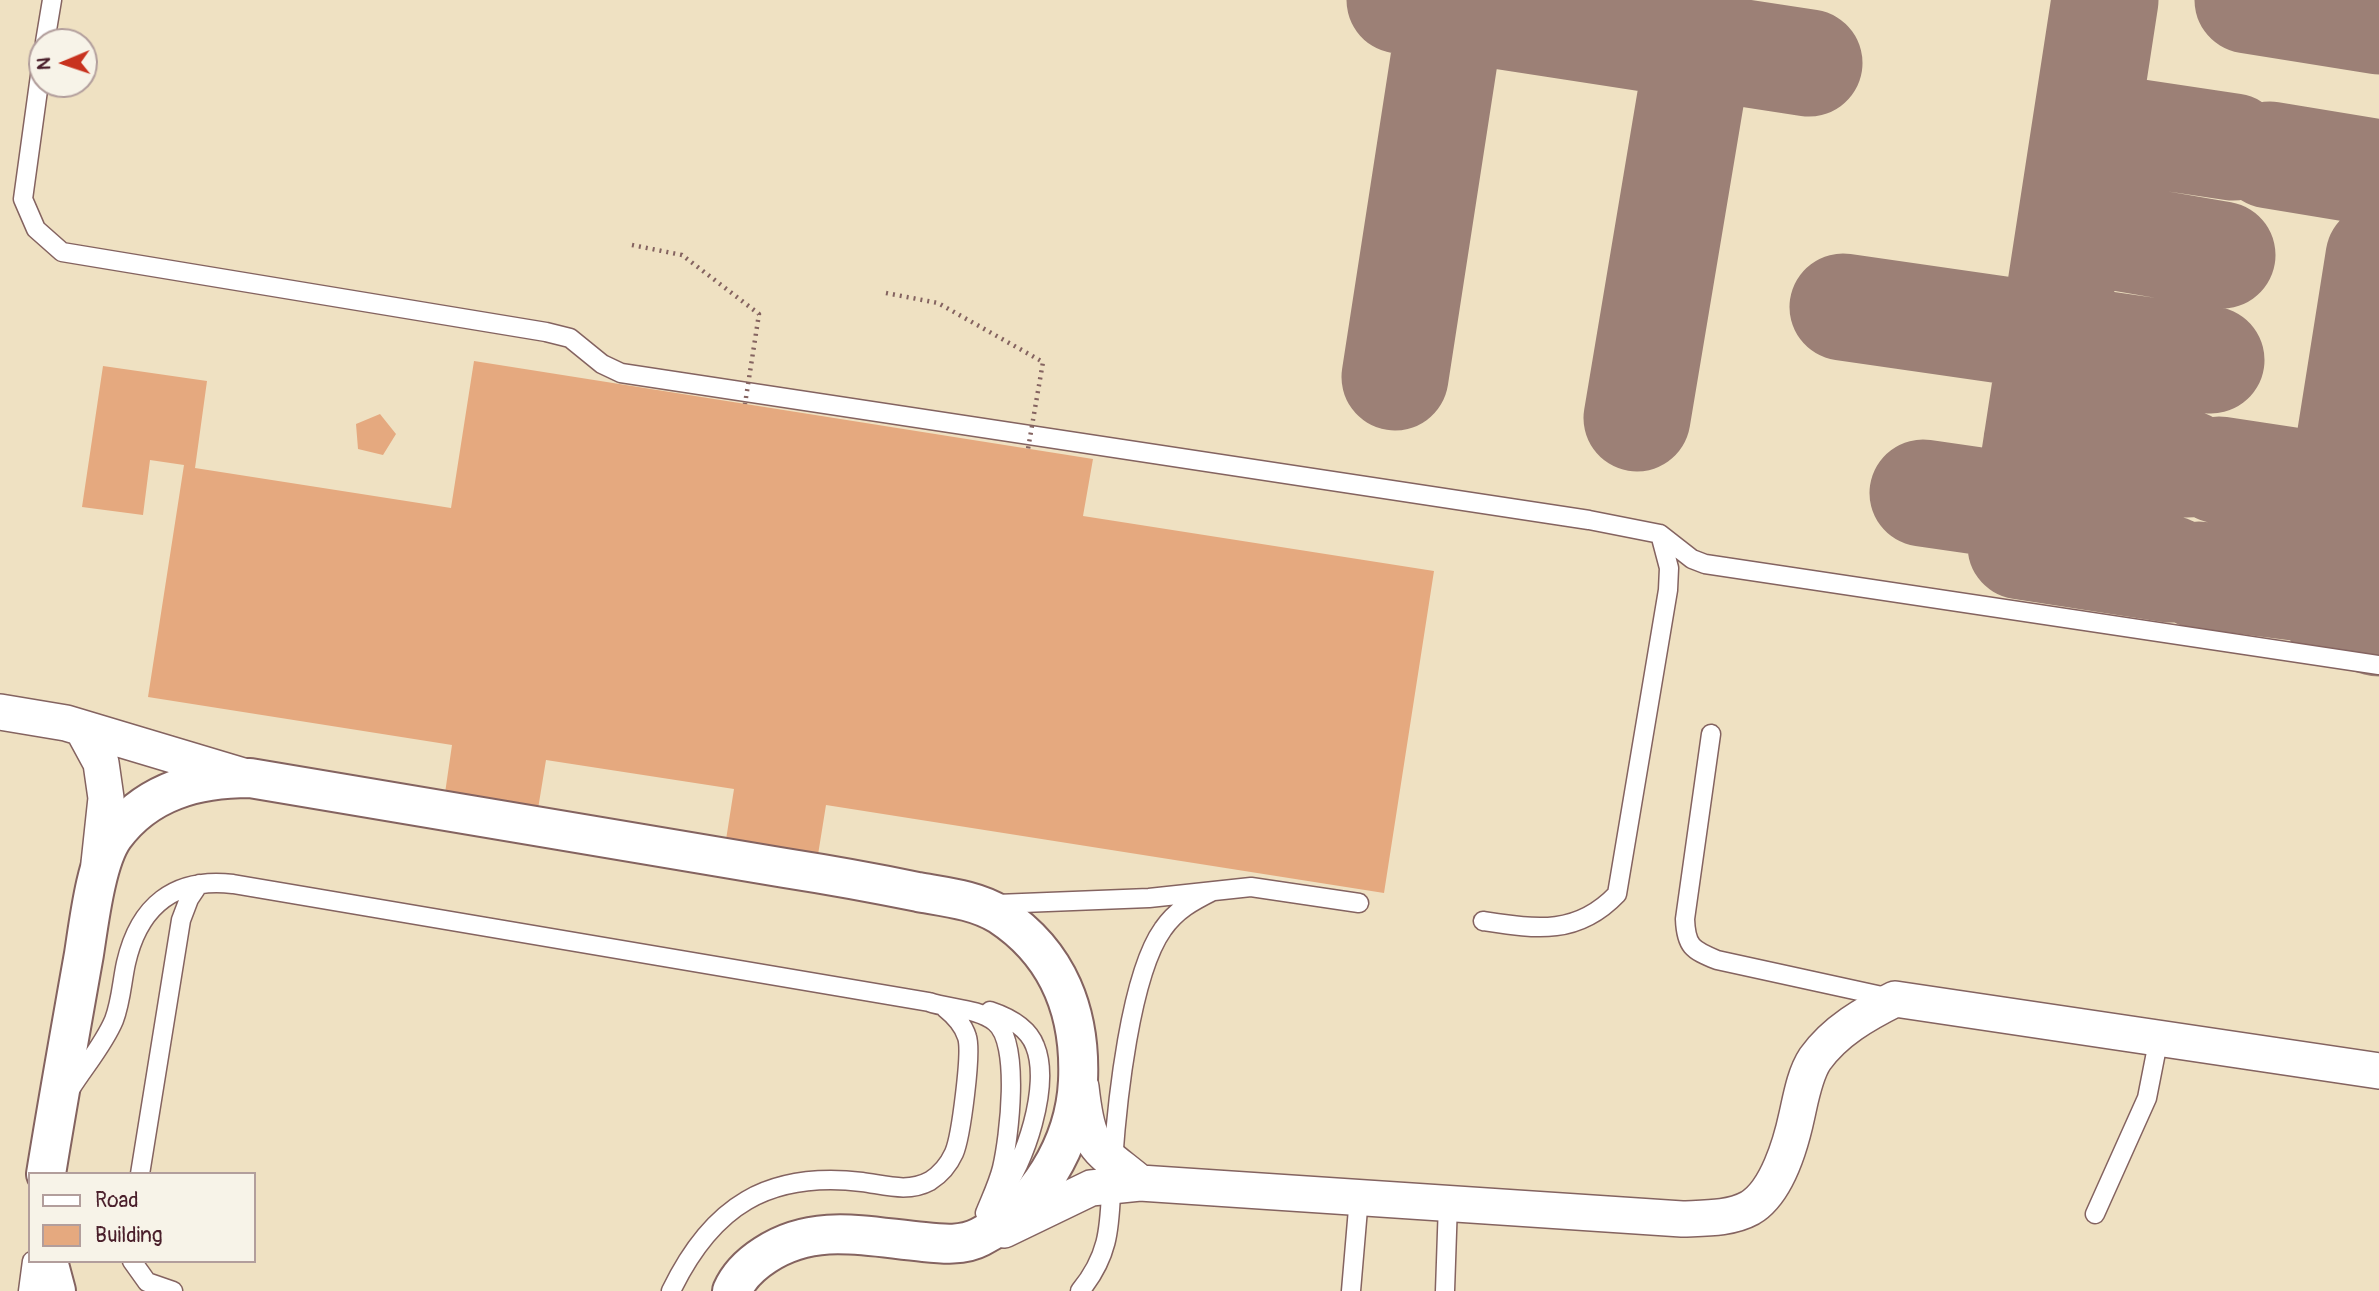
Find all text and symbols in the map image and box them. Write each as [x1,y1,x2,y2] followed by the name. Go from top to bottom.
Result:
[28,28,98,98] north arrow
[32,57,56,71] text: N
[28,1172,256,1263] legend
[95,1187,139,1214] text: Road
[95,1222,162,1249] text: Building

